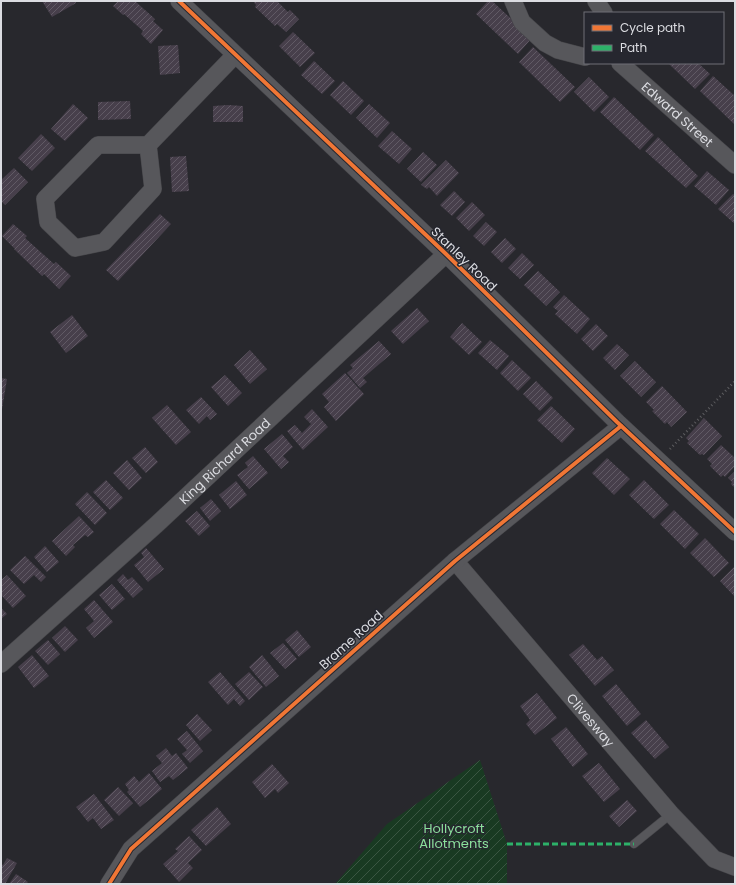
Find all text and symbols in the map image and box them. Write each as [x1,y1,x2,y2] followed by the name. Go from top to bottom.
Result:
[584,12,724,64] legend
[620,19,685,36] text: Cycle path
[620,39,647,56] text: Path
[638,77,718,151] street label: Edward Street
[427,223,501,295] street label: Stanley Road
[175,413,274,508] street label: King Richard Road
[315,606,387,674] street label: Brame Road
[562,689,620,752] street label: Clivesway
[419,819,489,853] park label: Hollycroft Allotments

